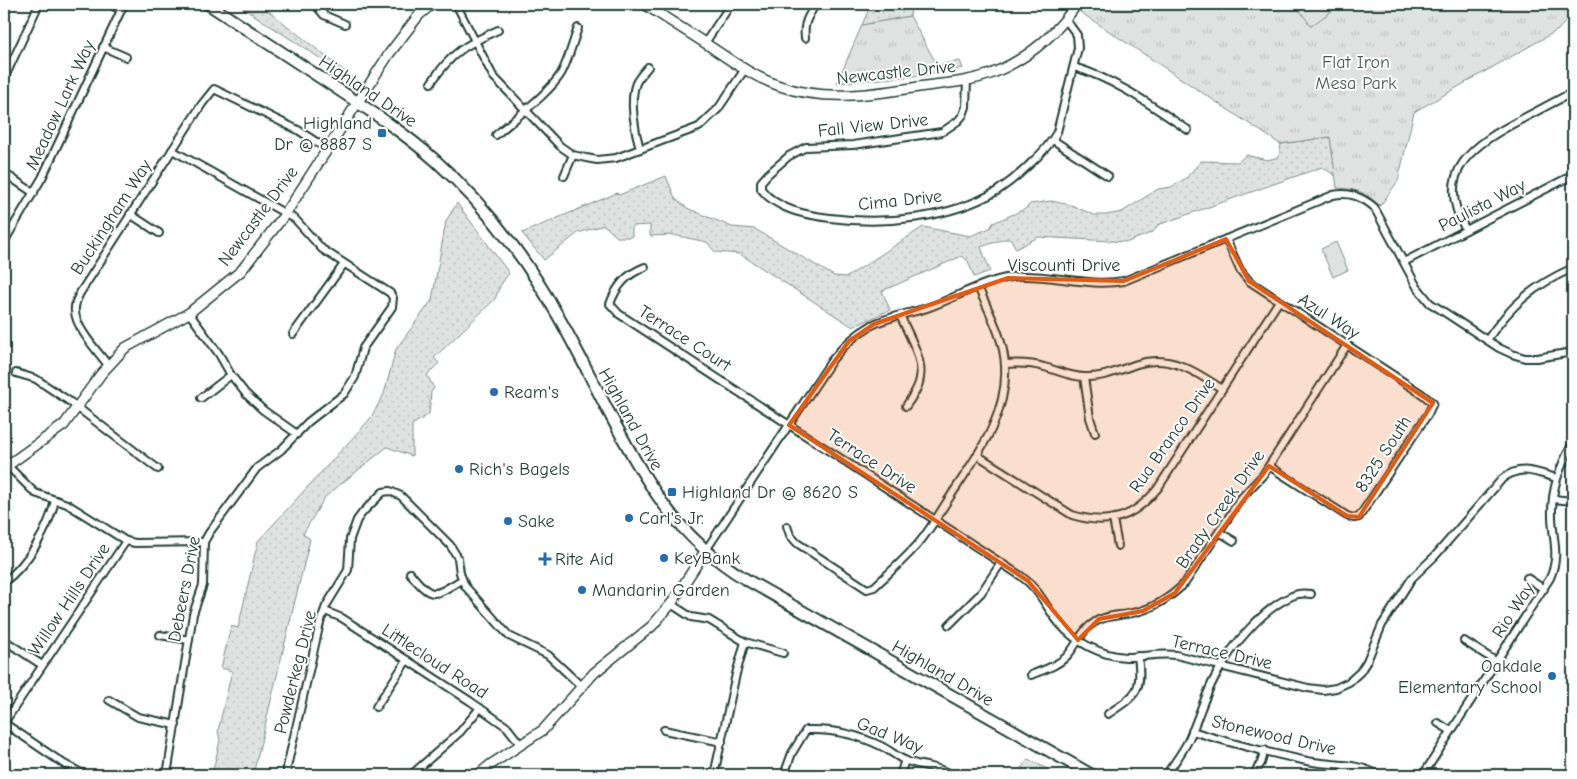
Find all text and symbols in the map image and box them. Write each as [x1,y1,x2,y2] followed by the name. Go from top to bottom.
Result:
[21,36,100,173] street label: Meadow Lark Way
[315,51,421,132] street label: Highland Drive
[1315,52,1397,94] park label: Flat Iron Mesa Park
[835,56,957,89] street label: Newcastle Drive
[817,109,929,142] street label: Fall View Drive
[274,113,372,155] place label: Highland Dr @ 8887 S
[376,127,388,139] marker: Highland Dr @ 8887 S
[66,155,157,279] street label: Buckingham Way
[214,162,303,270] street label: Newcastle Drive
[1435,174,1530,236] street label: Paulista Way
[857,186,943,215] street label: Cima Drive
[1008,255,1120,276] street label: Viscounti Drive
[1294,289,1364,345] street label: Azul Way
[635,301,736,377] street label: Terrace Court
[594,364,667,474] street label: Highland Drive
[1125,374,1220,497] street label: Rua Branco Drive
[504,382,559,403] place label: Ream's
[488,386,500,398] marker: Ream's
[1351,412,1416,496] street label: 8325 South
[823,425,920,498] street label: Terrace Drive
[1172,446,1269,573] street label: Brady Creek Drive
[469,459,570,480] place label: Rich's Bagels
[453,463,465,475] marker: Rich's Bagels
[682,482,858,503] place label: Highland Dr @ 8620 S
[666,486,678,498] marker: Highland Dr @ 8620 S
[639,508,704,529] place label: Carl's Jr.
[518,511,555,532] place label: Sake
[623,512,635,524] marker: Carl's Jr.
[502,515,514,527] marker: Sake
[164,534,205,644] street label: Debeers Drive
[24,539,115,659] street label: Willow Hills Drive
[674,548,741,569] place label: KeyBank
[555,549,614,570] place label: Rite Aid
[658,552,670,564] marker: KeyBank
[539,553,551,565] marker: Rite Aid
[1488,578,1540,642] street label: Rio Way
[592,580,730,601] place label: Mandarin Garden
[576,584,588,596] marker: Mandarin Garden
[270,608,321,736] street label: Powderkeg Drive
[378,619,492,703] street label: Littlecloud Road
[1170,631,1274,674] street label: Terrace Drive
[888,636,997,711] street label: Highland Drive
[1398,656,1542,698] place label: Oakdale Elementary School
[1546,670,1558,682] marker: Oakdale Elementary School
[1210,711,1338,760] street label: Stonewood Drive
[854,713,927,759] street label: Gad Way

